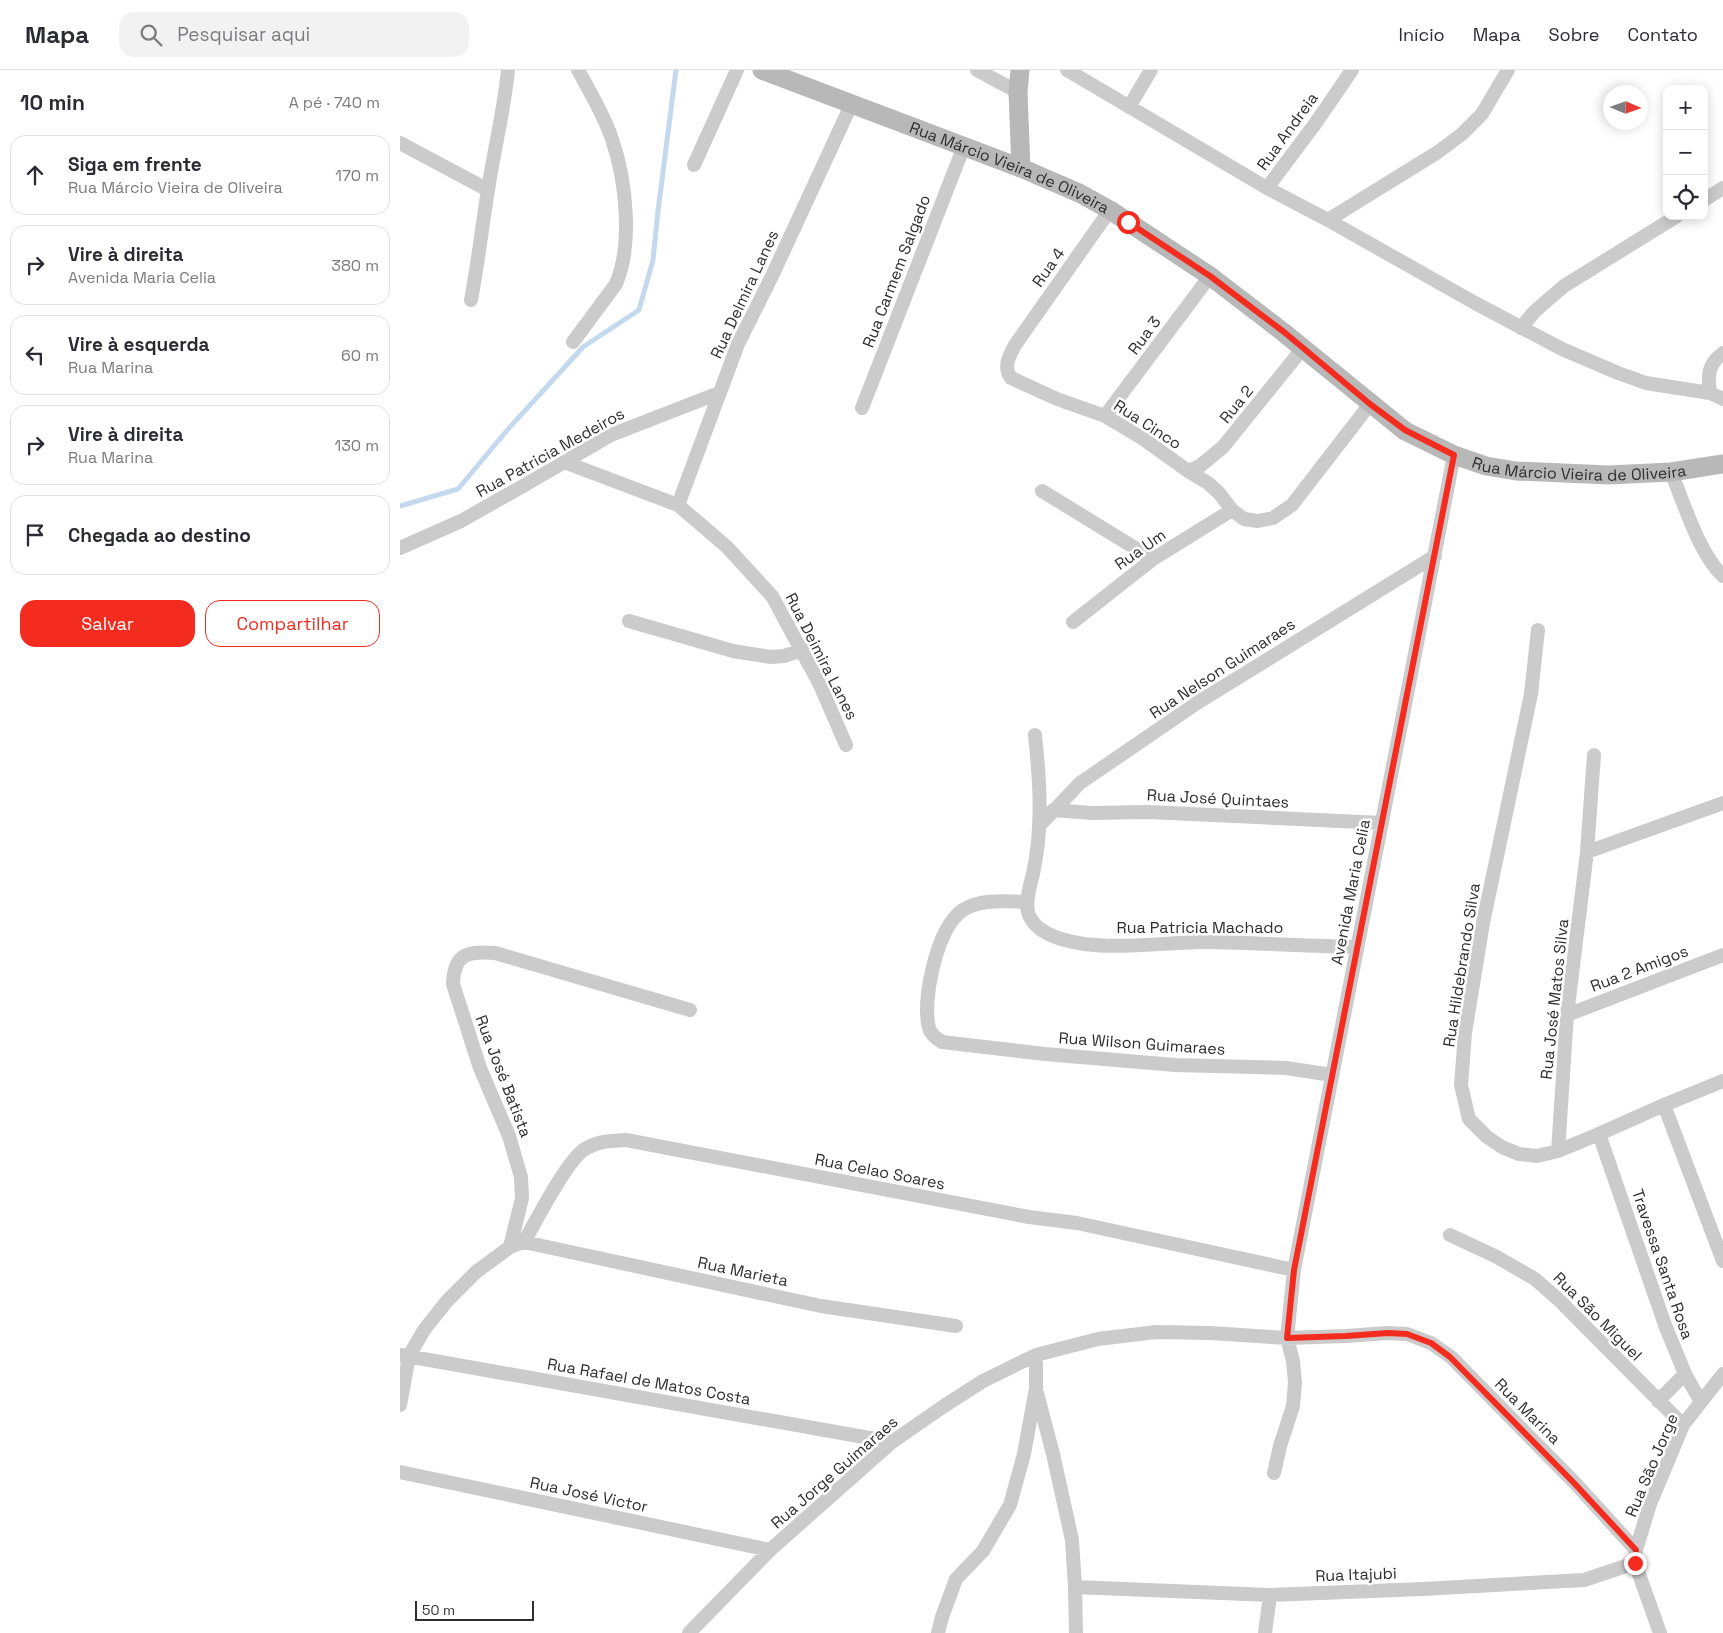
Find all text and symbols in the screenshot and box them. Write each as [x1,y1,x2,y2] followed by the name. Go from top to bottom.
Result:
[119,12,469,57] search box
[25,19,89,50] text: Mapa
[137,21,165,49] icon: search
[177,22,310,47] text: Pesquisar aqui
[1399,23,1445,46] text: Início
[1473,23,1521,46] text: Mapa
[1549,23,1599,46] text: Sobre
[1627,23,1698,46] text: Contato
[1603,85,1648,130] north arrow
[1663,85,1708,220] map controls
[1663,85,1708,130] button: +
[1252,88,1323,174] street label: Rua Andreia
[20,89,85,116] text: 10 min
[289,92,380,113] text: A pé · 740 m
[906,117,1113,219] street label: Rua Márcio Vieira de Oliveira
[1663,130,1708,175] button: −
[68,152,202,177] text: Siga em frente
[21,161,49,189] icon: ahead
[335,165,379,186] text: 170 m
[1663,175,1708,220] button: locate
[68,177,283,198] text: Rua Márcio Vieira de Oliveira
[858,192,935,351] street label: Rua Carmem Salgado
[1117,211,1140,234] route start
[705,227,783,362] street label: Rua Delmira Lanes
[68,242,184,267] text: Vire à direita
[1027,244,1069,291] street label: Rua 4
[21,251,49,279] icon: right
[331,255,379,276] text: 380 m
[68,267,216,288] text: Avenida Maria Celia
[1123,312,1166,359] street label: Rua 3
[68,332,210,357] text: Vire à esquerda
[21,341,49,369] icon: left
[341,345,379,366] text: 60 m
[68,357,153,378] text: Rua Marina
[1215,381,1258,428] street label: Rua 2
[1110,395,1186,454] street label: Rua Cinco
[472,403,628,502] street label: Rua Patricia Medeiros
[68,422,184,447] text: Vire à direita
[21,431,49,459] icon: right
[335,435,379,456] text: 130 m
[68,447,153,468] text: Rua Marina
[1469,452,1688,486] street label: Rua Márcio Vieira de Oliveira
[21,521,49,549] icon: arrive
[68,523,251,548] text: Chegada ao destino
[1111,524,1170,575] street label: Rua Um
[781,589,863,723] street label: Rua Deimira Lanes
[20,600,195,647] button: Salvar
[205,600,380,647] button: Compartilhar
[1146,613,1299,723] street label: Rua Nelson Guimaraes
[1146,784,1290,813] street label: Rua José Quintaes
[1326,817,1375,967] street label: Avenida Maria Celia
[1438,882,1485,1049] street label: Rua Hildebrando Silva
[1117,917,1283,938] street label: Rua Patricia Machado
[1536,918,1573,1080] street label: Rua José Matos Silva
[1587,940,1691,997] street label: Rua 2 Amigos
[471,1012,537,1140] street label: Rua José Batista
[1058,1027,1226,1060] street label: Rua Wilson Guimaraes
[813,1149,947,1194] street label: Rua Celao Soares
[1627,1186,1698,1342] street label: Travessa Santa Rosa
[696,1252,790,1291] street label: Rua Marieta
[1549,1267,1647,1365] street label: Rua São Miguel
[546,1353,752,1410] street label: Rua Rafael de Matos Costa
[1490,1374,1565,1449] street label: Rua Marina
[1620,1410,1683,1520] street label: Rua São Jorge
[766,1411,902,1533] street label: Rua Jorge Guimaraes
[528,1472,650,1517] street label: Rua José Victor
[1624,1552,1647,1575] route end
[1315,1563,1397,1586] street label: Rua Itajubi
[415,1598,534,1621] scale bar
[422,1601,455,1619] text: 50 m

